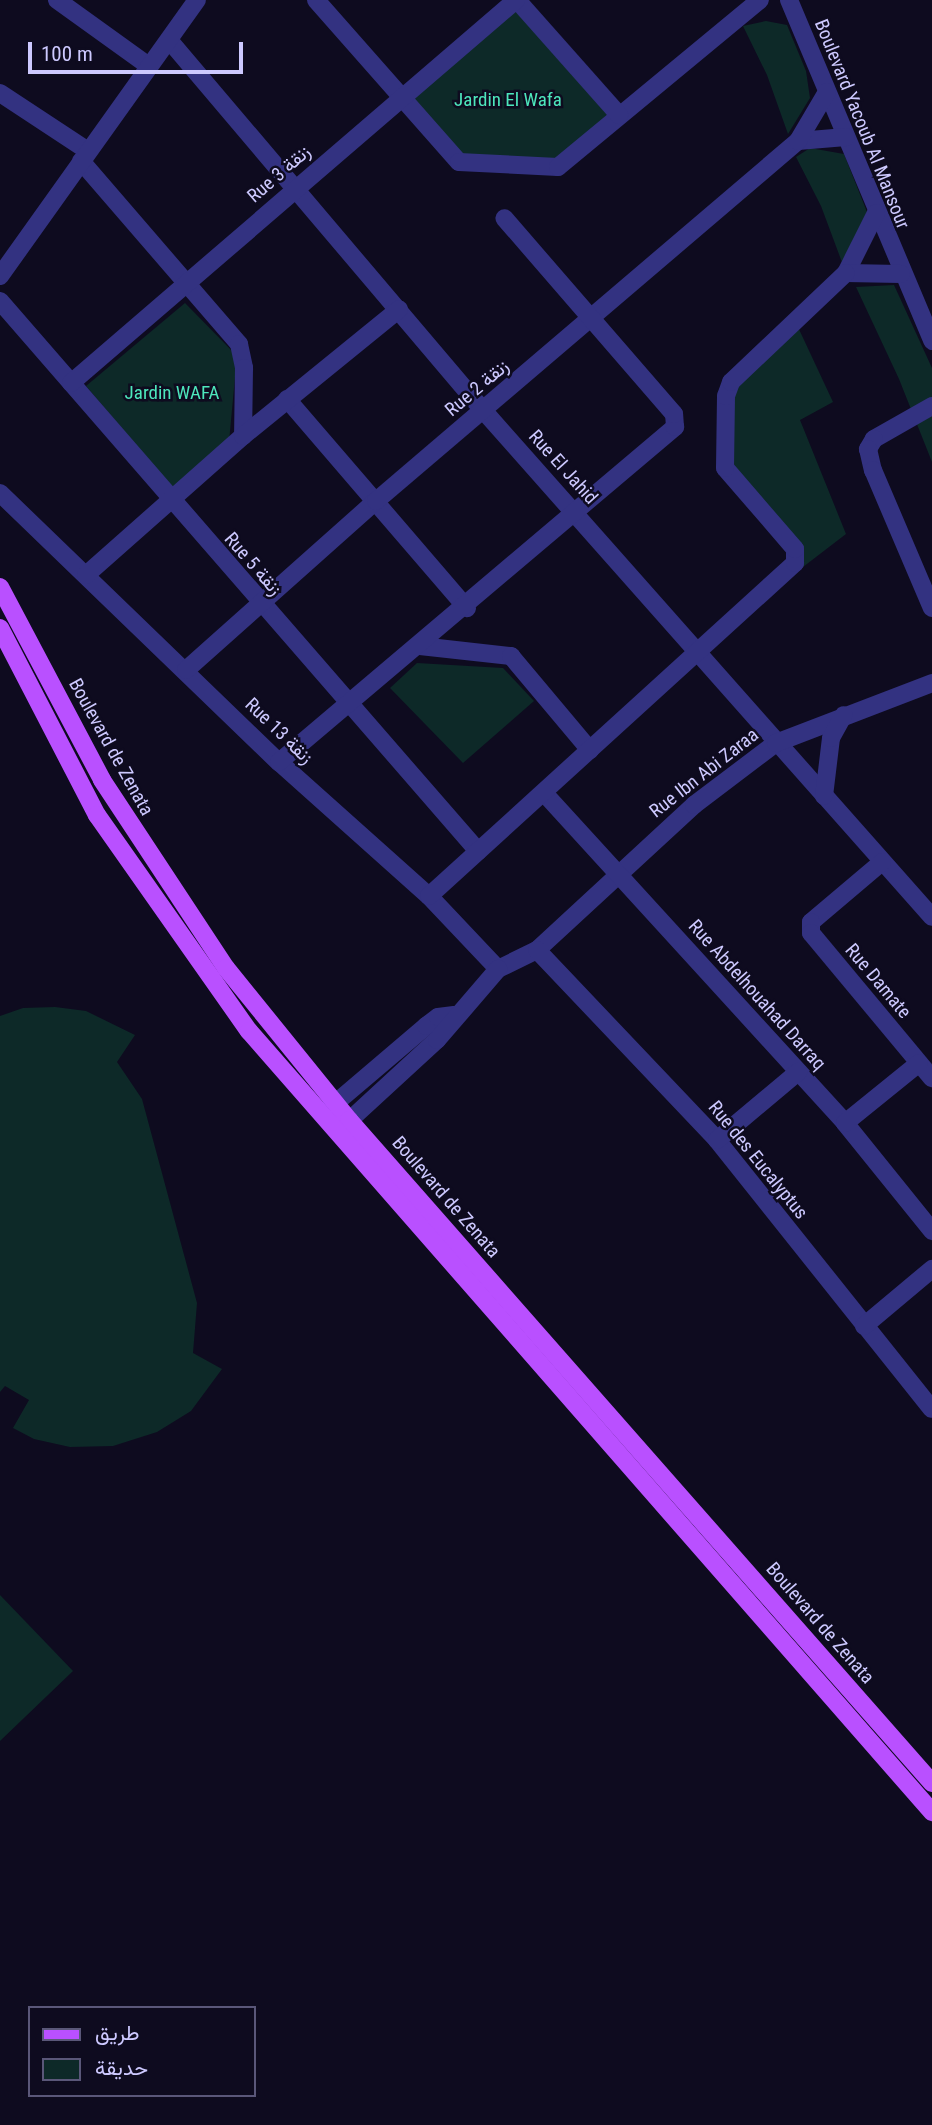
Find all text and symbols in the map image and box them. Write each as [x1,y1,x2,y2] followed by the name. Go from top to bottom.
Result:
[809,16,915,232] street label: Boulevard Yacoub Al Mansour
[32,28,247,72] scale bar
[41,42,93,66] text: 100 m
[454,89,562,111] park label: Jardin El Wafa
[243,140,315,208] street label: Rue 3 زنقة
[440,355,514,421] street label: Rue 2 زنقة
[125,382,219,404] park label: Jardin WAFA
[524,425,602,509] street label: Rue El Jahid
[219,528,287,600] street label: Rue 5 زنقة
[64,675,158,819] street label: Boulevard de Zenata
[240,693,318,769] street label: Rue 13 زنقة
[645,723,763,823] street label: Rue Ibn Abi Zaraa
[683,915,831,1075] street label: Rue Abdelhouahad Darraq
[840,939,916,1023] street label: Rue Damate
[703,1096,813,1224] street label: Rue des Eucalyptus
[387,1132,505,1262] street label: Boulevard de Zenata
[761,1558,879,1688] street label: Boulevard de Zenata
[28,2006,256,2097] legend
[95,2021,140,2045] text: طريق
[95,2056,148,2080] text: حديقة

